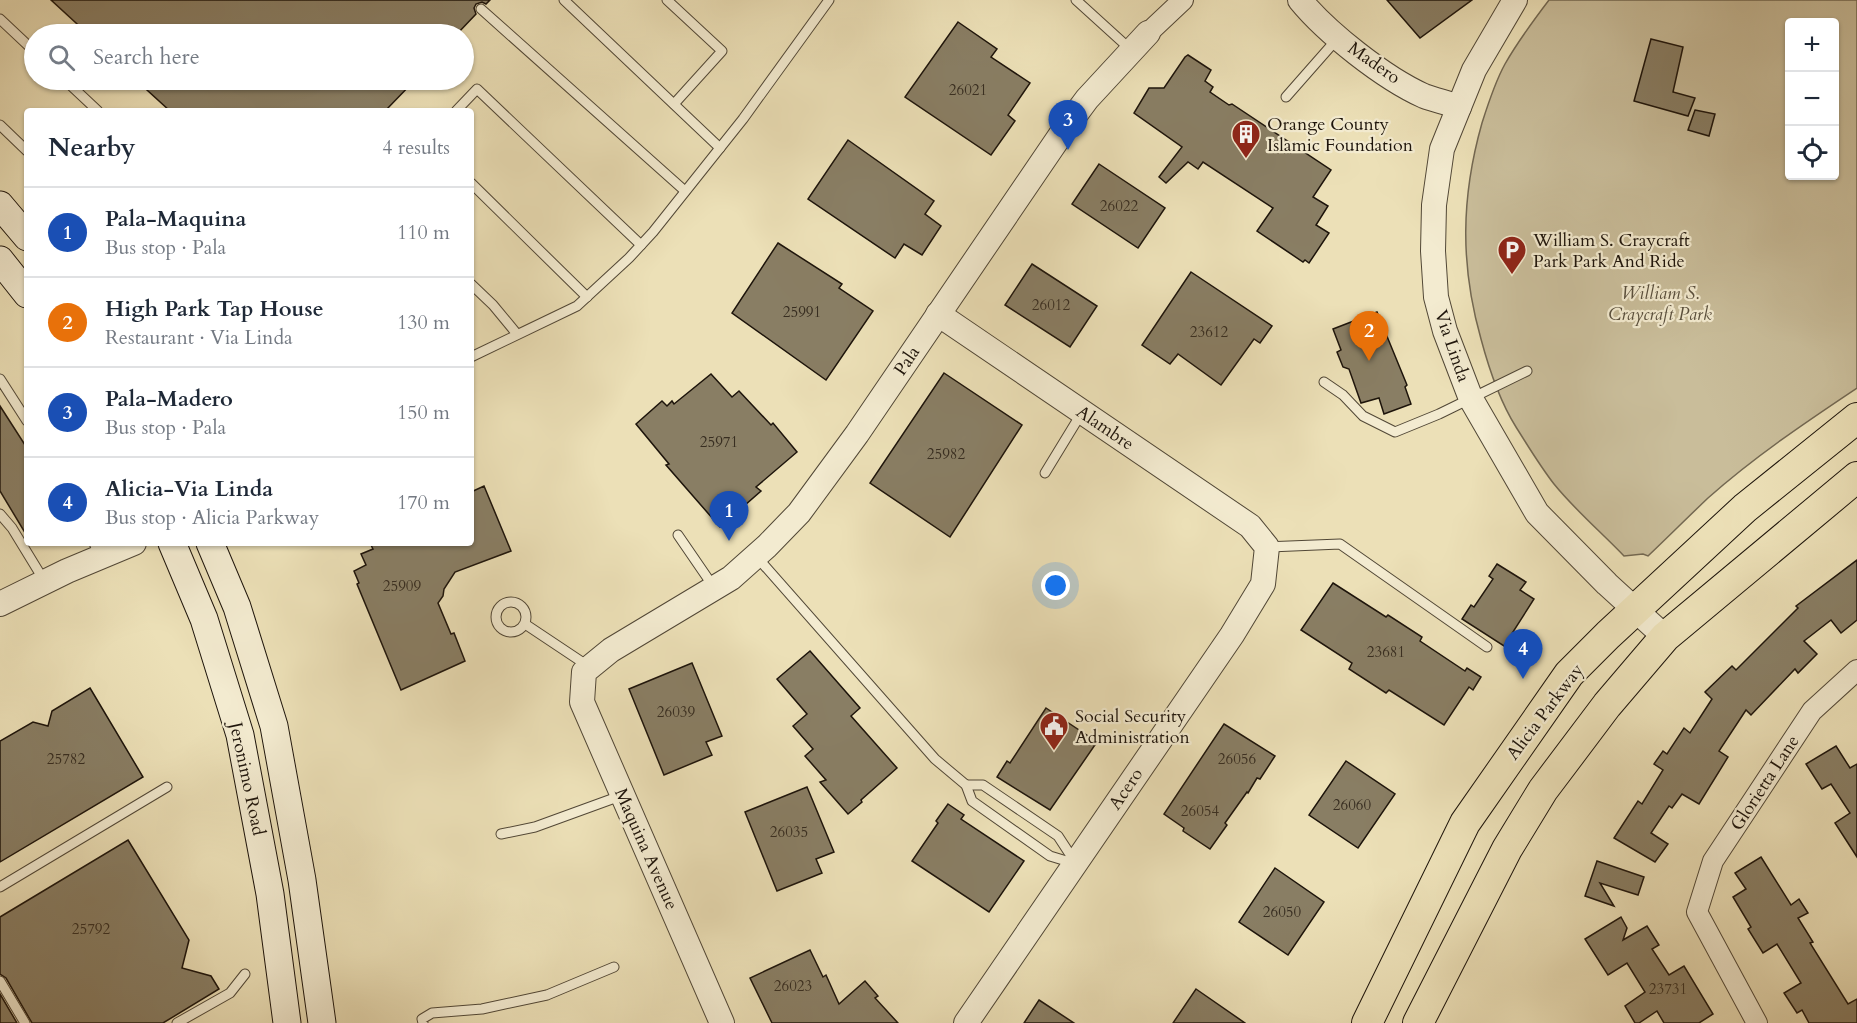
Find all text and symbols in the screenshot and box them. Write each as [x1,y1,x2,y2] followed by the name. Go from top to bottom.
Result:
[1785,18,1839,180] map controls
[1785,18,1839,72] button: +
[24,24,474,90] search box
[1343,36,1405,90] street label: Madero
[45,41,78,74] icon: search
[93,42,200,72] text: Search here
[1785,72,1839,126] button: −
[949,80,987,100] house number: 26021
[1048,100,1088,150] pin: 3
[1267,112,1414,158] place label: Orange County Islamic Foundation
[1230,118,1262,160] building icon: Orange County Islamic Foundation
[1785,126,1839,180] button: locate
[48,130,136,165] text: Nearby
[382,134,450,161] text: 4 results
[1100,196,1139,216] house number: 26022
[105,204,246,234] text: Pala-Maquina
[62,219,73,246] text: 1
[397,219,450,246] text: 110 m
[1532,228,1690,274] place label: William S. Craycraft Park Park And Ride
[105,234,226,261] text: Bus stop · Pala
[1496,234,1528,276] parking icon: William S. Craycraft Park Park And Ride
[1608,281,1712,327] park label: William S. Craycraft Park
[105,294,324,324] text: High Park Tap House
[1032,295,1071,315] house number: 26012
[783,302,821,322] house number: 25991
[1428,307,1476,385] street label: Via Linda
[62,309,73,336] text: 2
[397,309,450,336] text: 130 m
[1350,312,1388,361] pin: 2
[1190,322,1229,342] house number: 23612
[105,324,293,351] text: Restaurant · Via Linda
[888,341,926,381] street label: Pala
[105,384,233,414] text: Pala-Madero
[62,399,73,426] text: 3
[397,399,450,426] text: 150 m
[1071,400,1139,456] street label: Alambre
[105,414,226,441] text: Bus stop · Pala
[700,432,738,452] house number: 25971
[927,444,966,464] house number: 25982
[105,474,273,504] text: Alicia-Via Linda
[62,489,73,516] text: 4
[397,489,450,516] text: 170 m
[710,492,748,541] pin: 1
[105,504,319,531] text: Bus stop · Alicia Parkway
[1041,571,1070,600] your location
[383,576,422,596] house number: 25909
[1504,630,1543,679] pin: 4
[1367,642,1405,662] house number: 23681
[1501,658,1590,765] street label: Alicia Parkway
[657,702,696,722] house number: 26039
[1075,704,1190,750] place label: Social Security Administration
[1038,710,1070,752] public building icon: Social Security Administration
[222,717,271,838] street label: Jeronimo Road
[1725,730,1805,836] street label: Glorietta Lane
[47,749,86,769] house number: 25782
[1218,749,1257,769] house number: 26056
[1103,763,1149,815] street label: Acero
[608,784,684,914] street label: Maquina Avenue
[1333,795,1372,815] house number: 26060
[1181,801,1220,821] house number: 26054
[770,822,808,842] house number: 26035
[1263,902,1302,922] house number: 26050
[72,919,111,939] house number: 25792
[774,976,812,996] house number: 26023
[1649,979,1687,999] house number: 23731

